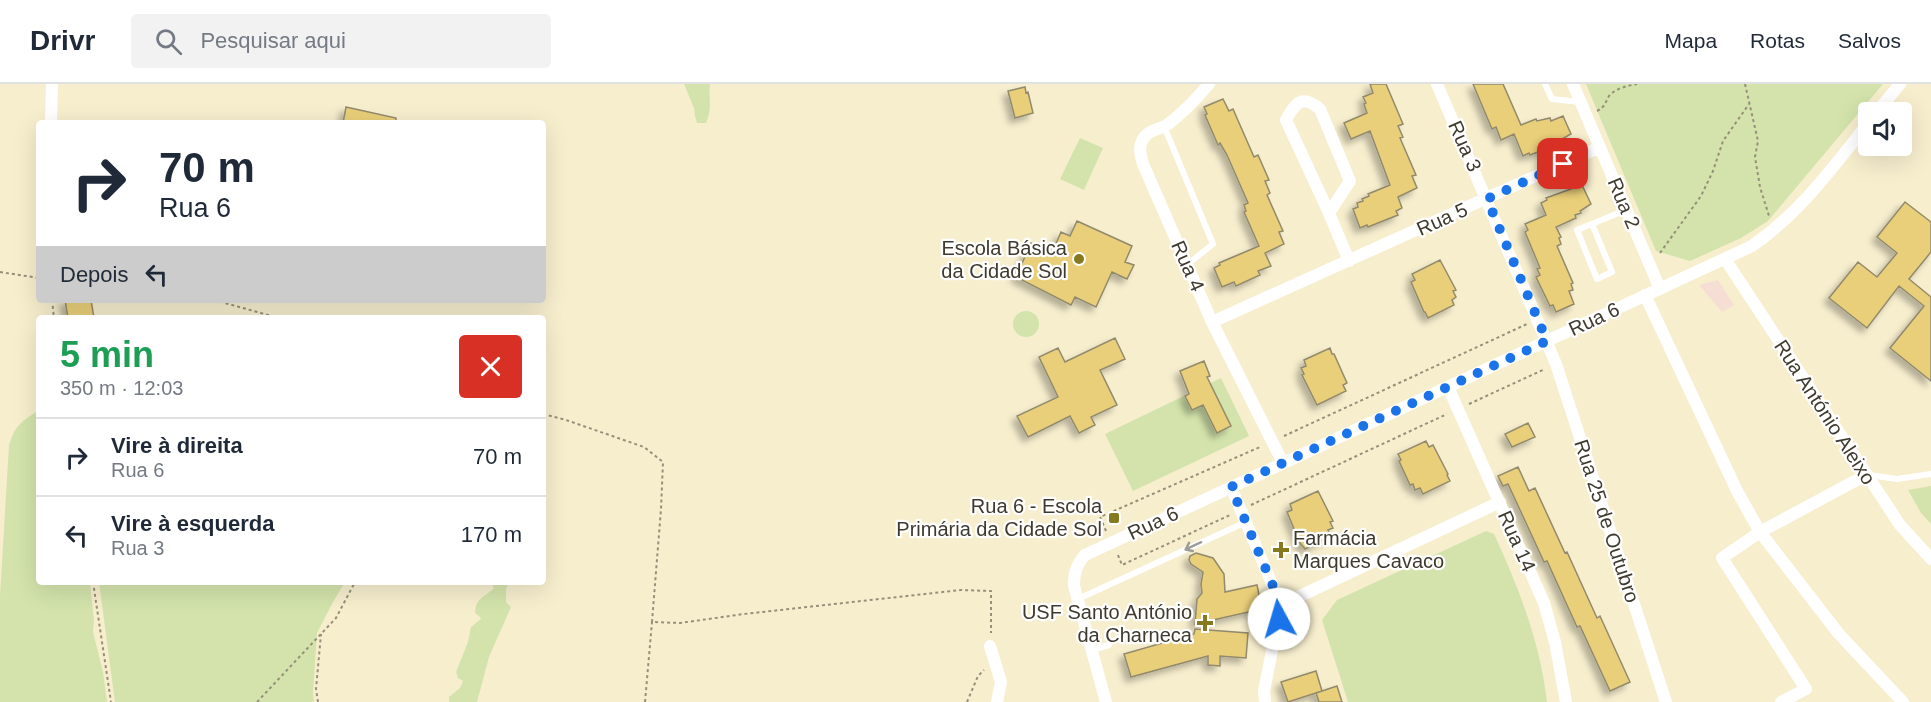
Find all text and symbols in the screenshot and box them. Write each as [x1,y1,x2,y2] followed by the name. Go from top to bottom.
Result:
[131,14,551,68] search box
[30,25,95,56] text: Drivr
[152,25,185,58] icon: search
[200,28,346,53] text: Pesquisar aqui
[1665,29,1717,52] text: Mapa
[1750,29,1805,52] text: Rotas
[1838,29,1901,52] text: Salvos
[1858,102,1912,156] map controls
[1858,102,1912,156] button: sound
[1444,117,1486,175] street label: Rua 3
[1537,138,1588,189] pin
[60,144,138,222] icon: right
[159,144,255,191] text: 70 m
[1546,147,1579,180] icon: arrive
[1603,174,1645,232] street label: Rua 2
[159,193,231,223] text: Rua 6
[1413,198,1471,240] street label: Rua 5
[941,237,1068,282] place label: Escola Básica da Cidade Sol
[1167,237,1209,295] street label: Rua 4
[1072,252,1086,266] marker: Escola Básica da Cidade Sol
[140,258,173,291] icon: left
[60,262,128,287] text: Depois
[1565,298,1623,340] street label: Rua 6
[60,334,154,375] text: 5 min
[459,335,522,398] button: close
[1770,336,1880,488] street label: Rua António Aleixo
[60,377,183,399] text: 350 m · 12:03
[111,433,243,458] text: Vire à direita
[1570,437,1644,605] street label: Rua 25 de Outubro
[60,441,93,474] icon: right
[473,444,522,469] text: 70 m
[111,459,164,481] text: Rua 6
[896,495,1103,540] place label: Rua 6 - Escola Primária da Cidade Sol
[1124,502,1182,544] street label: Rua 6
[1494,507,1540,575] street label: Rua 14
[111,511,274,536] text: Vire à esquerda
[1107,511,1121,525] marker: Rua 6 - Escola Primária da Cidade Sol
[60,519,93,552] icon: left
[461,522,522,547] text: 170 m
[1293,527,1444,572] place label: Farmácia Marques Cavaco
[111,537,164,559] text: Rua 3
[1185,541,1203,552] one-way arrow
[1274,543,1288,557] marker: Farmácia Marques Cavaco
[1247,587,1311,651] position arrow
[1022,601,1193,646] place label: USF Santo António da Charneca
[1196,614,1214,632] marker: USF Santo António da Charneca

